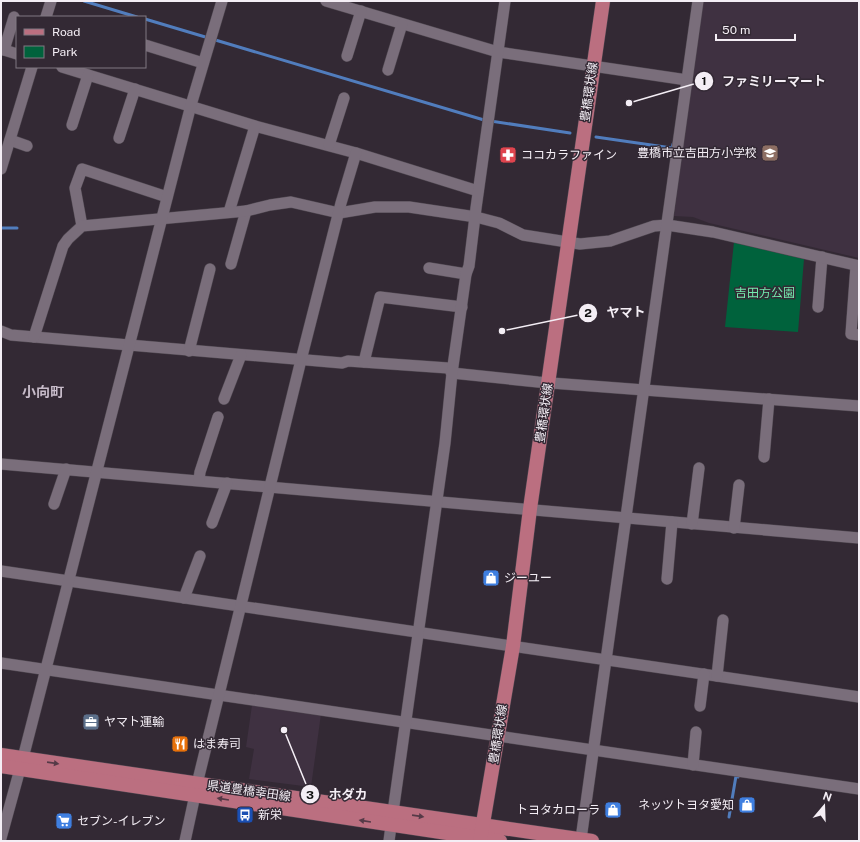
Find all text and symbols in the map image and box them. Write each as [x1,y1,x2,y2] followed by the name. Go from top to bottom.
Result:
[16,16,146,68] legend
[716,16,795,42] scale bar
[722,23,750,37] text: 50 m
[52,25,80,39] text: Road
[52,45,78,59] text: Park
[578,61,600,123] street label: 豊橋環状線
[694,69,834,94] callout: ファミリーマート
[701,74,707,88] text: 1
[722,74,826,89] text: ファミリーマート
[760,143,780,163] school or university icon: 豊橋市立吉田方小学校
[498,145,518,165] pharmacy icon: ココカラファイン
[637,146,757,160] place label: 豊橋市立吉田方小学校
[521,148,617,162] place label: ココカラファイン
[735,286,795,300] park label: 吉田方公園
[578,300,653,325] callout: ヤマト
[606,305,646,320] text: ヤマト
[584,306,592,320] text: 2
[533,382,555,444] street label: 豊橋環状線
[22,384,64,400] district label: 小向町
[481,568,501,588] shop icon: ジーユー
[504,571,552,585] place label: ジーユー
[486,703,510,765] street label: 豊橋環状線
[81,712,101,732] office icon: ヤマト運輸
[104,715,164,729] place label: ヤマト運輸
[170,734,190,754] restaurant icon: はま寿司
[193,737,241,751] place label: はま寿司
[47,760,60,766] one-way arrow
[206,778,292,804] street label: 県道豊橋幸田線
[300,782,375,807] callout: ホダカ
[804,786,844,826] north arrow
[328,787,368,802] text: ホダカ
[306,788,314,802] text: 3
[821,789,833,804] text: N
[737,795,757,815] shop icon: ネッツトヨタ愛知
[217,796,229,802] one-way arrow
[638,798,734,812] place label: ネッツトヨタ愛知
[603,800,623,820] shop icon: トヨタカローラ
[516,803,600,817] place label: トヨタカローラ
[235,805,255,825] bus stop icon: 新栄
[258,808,282,822] place label: 新栄
[54,811,74,831] supermarket icon: セブン-イレブン
[412,813,424,819] one-way arrow
[77,814,166,828] place label: セブン-イレブン
[359,818,371,824] one-way arrow

